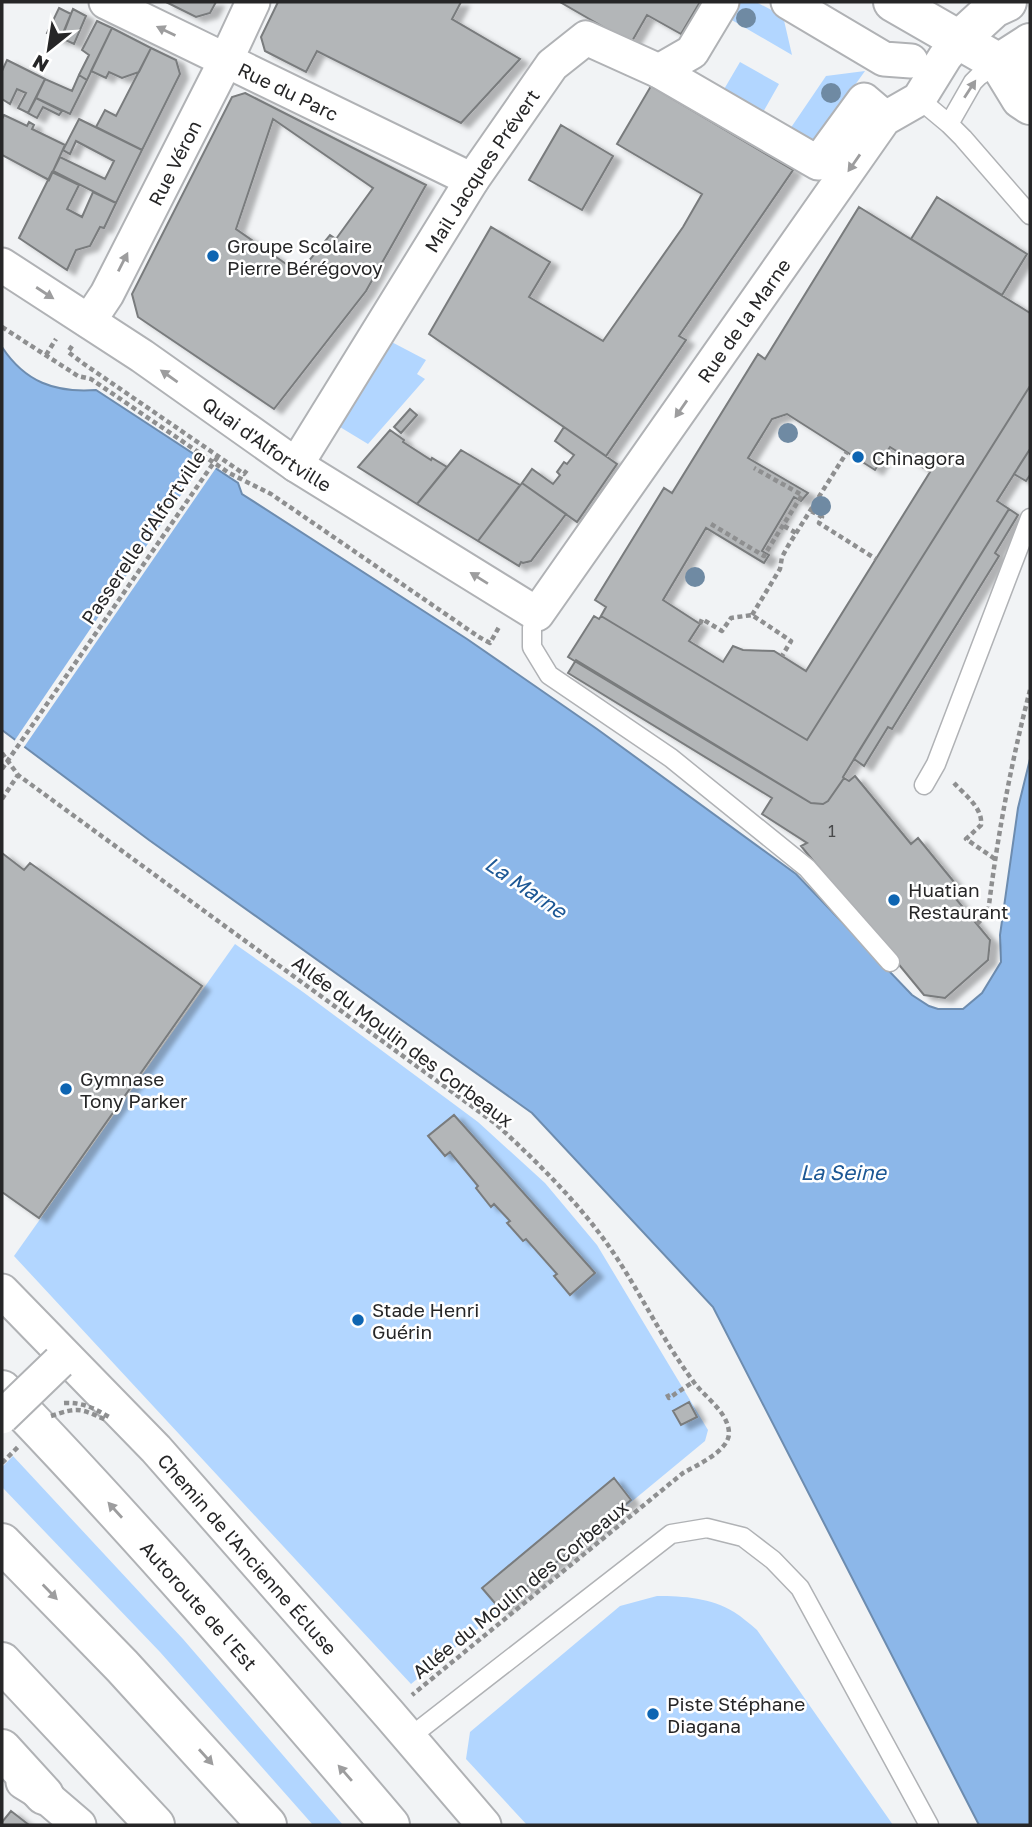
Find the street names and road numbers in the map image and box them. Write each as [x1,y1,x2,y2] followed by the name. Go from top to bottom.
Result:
[235,57,342,125] street label: Rue du Parc
[419,84,543,256] street label: Mail Jacques Prévert
[143,116,205,209] street label: Rue Véron
[692,254,794,386] street label: Rue de la Marne
[199,391,336,496] street label: Quai d'Alfortville
[76,446,210,628] street label: Passerelle d'Alfortville
[288,950,518,1132] street label: Allée du Moulin des Corbeaux
[154,1448,343,1659] street label: Chemin de l'Ancienne Écluse
[408,1495,632,1683] street label: Allée du Moulin des Corbeaux
[136,1536,263,1674] street label: Autoroute de l’Est

